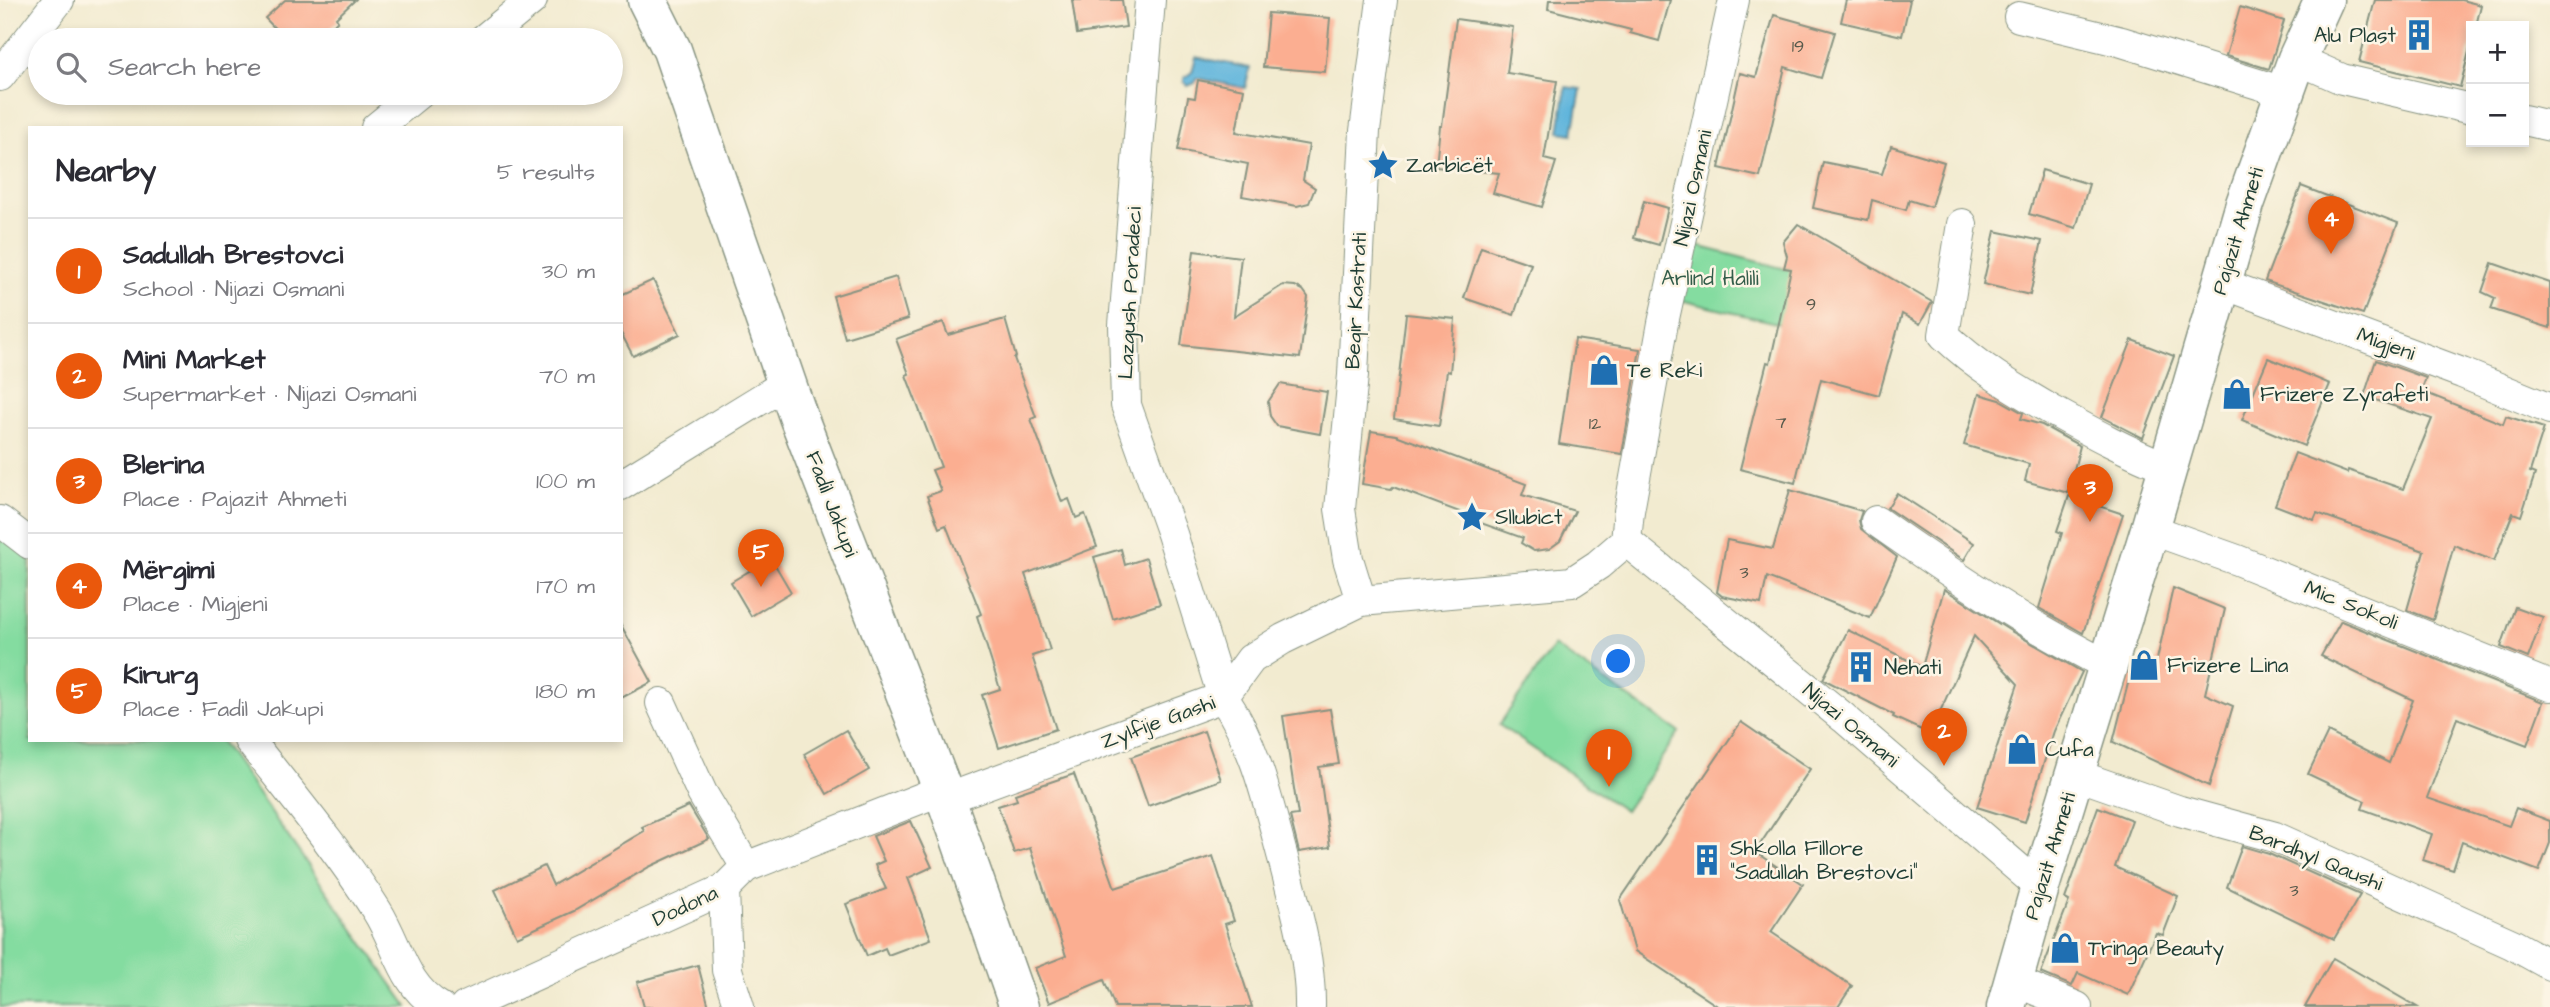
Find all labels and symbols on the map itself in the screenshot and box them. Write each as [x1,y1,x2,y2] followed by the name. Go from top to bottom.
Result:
[2402,18,2436,52] building icon: Alu Plast
[2314,21,2396,50] place label: Alu Plast
[1792,34,1804,59] house number: 19
[1667,127,1719,249] street label: Nijazi Osmani
[1366,148,1400,182] place icon: Zarbicët
[1406,151,1493,180] place label: Zarbicët
[2205,164,2271,298] street label: Pajazit Ahmeti
[2308,196,2354,254] pin: 4
[1111,206,1151,380] street label: Lazgush Poradeci
[1338,232,1374,370] street label: Beqir Kastrati
[1661,264,1759,293] park label: Arlind Halili
[1806,292,1816,317] house number: 9
[2352,320,2419,370] street label: Migjeni
[1587,353,1621,387] shop icon: Te Reki
[1627,356,1702,385] place label: Te Reki
[2220,377,2254,411] shop icon: Frizere Zyrafeti
[2260,380,2428,411] place label: Frizere Zyrafeti
[1775,410,1787,435] house number: 7
[1589,411,1602,436] house number: 12
[798,447,865,561] street label: Fadil Jakupi
[2067,464,2113,522] pin: 3
[1455,500,1489,534] place icon: Sllubict
[1495,503,1563,532] place label: Sllubict
[738,529,784,587] pin: 5
[1739,560,1749,585] house number: 3
[2300,573,2402,637] street label: Mic Sokoli
[1601,644,1635,678] your location
[2127,648,2161,682] shop icon: Frizere Lina
[1844,650,1878,684] building icon: Nehati
[2167,651,2289,680] place label: Frizere Lina
[1884,653,1941,682] place label: Nehati
[1796,676,1906,774] street label: Nijazi Osmani
[1097,688,1220,758] street label: Zylfije Gashi
[1921,708,1967,766] pin: 2
[1586,729,1632,787] pin: 1
[2005,732,2039,766] shop icon: Cufa
[2045,735,2094,764] place label: Cufa
[2017,789,2083,923] street label: Pajazit Ahmeti
[2244,818,2387,900] street label: Bardhyl Qaushi
[1730,834,1918,887] place label: Shkolla Fillore "Sadullah Brestovci"
[1690,843,1724,877] building icon: Shkolla Fillore "Sadullah Brestovci"
[648,878,723,934] street label: Dodona
[2289,878,2299,903] house number: 3
[2048,931,2082,965] shop icon: Tringa Beauty
[2088,934,2224,965] place label: Tringa Beauty

